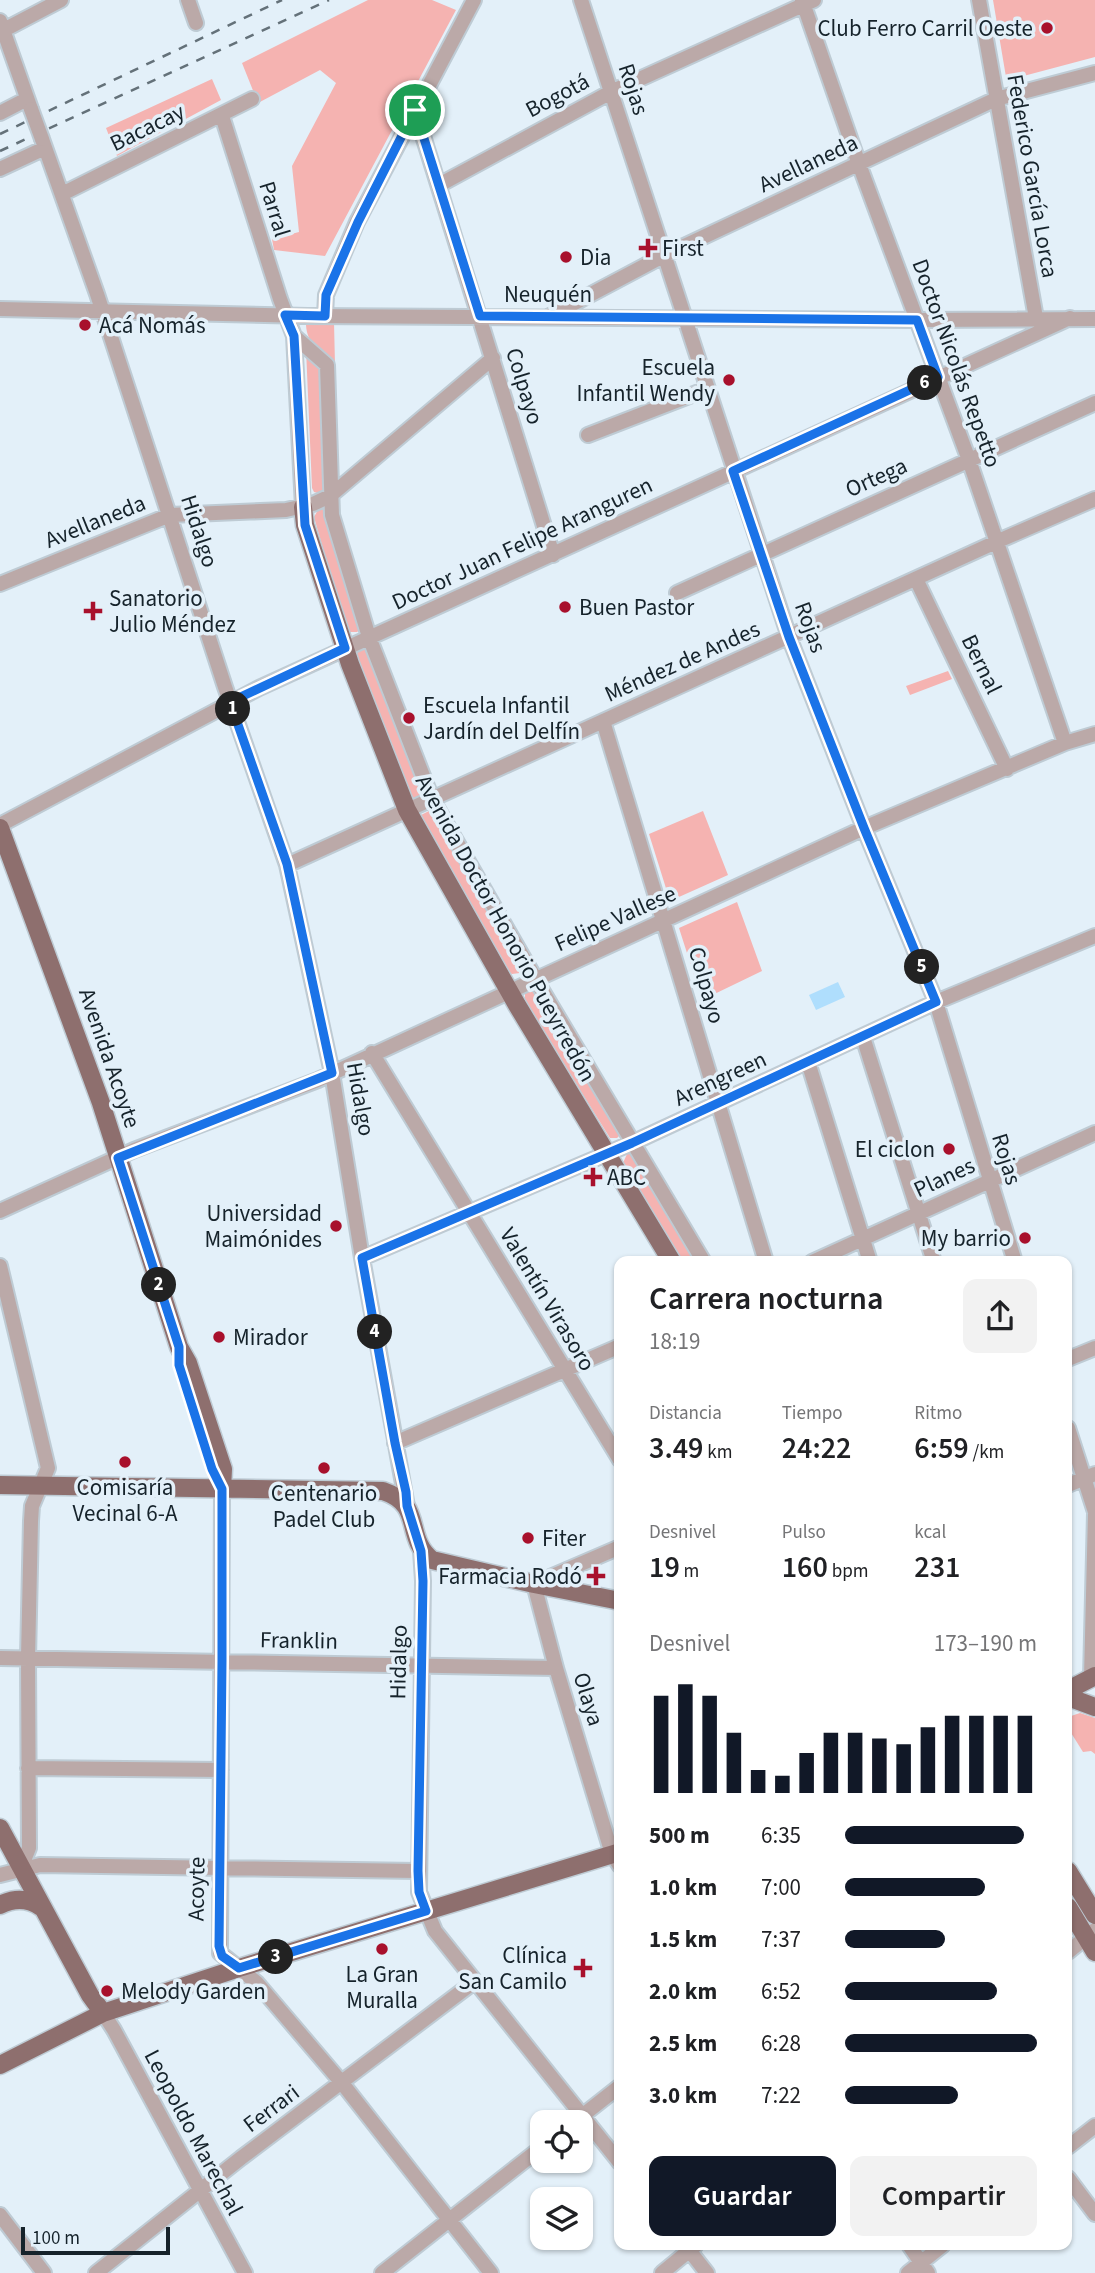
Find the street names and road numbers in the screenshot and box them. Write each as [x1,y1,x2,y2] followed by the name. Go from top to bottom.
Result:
[610,59,657,119] street label: Rojas
[519,65,595,126] street label: Bogotá
[998,72,1067,280] street label: Federico García Lorca
[104,95,190,160] street label: Bacacay
[753,126,863,201] street label: Avellaneda
[250,177,299,241] street label: Parral
[903,254,1010,472] street label: Doctor Nicolás Repetto
[504,278,592,311] street label: Neuquén
[497,344,552,429] street label: Colpayo
[840,449,912,506] street label: Ortega
[386,468,658,618] street label: Doctor Juan Felipe Aranguren
[40,486,151,557] street label: Avellaneda
[172,491,227,572] street label: Hidalgo
[786,597,835,657] street label: Rojas
[599,612,765,710] street label: Méndez de Andes
[953,629,1010,700] street label: Bernal
[407,769,604,1088] street label: Avenida Doctor Honorio Pueyrredón
[549,877,681,960] street label: Felipe Vallese
[680,943,733,1027] street label: Colpayo
[70,984,149,1133] street label: Avenida Acoyte
[668,1043,772,1114] street label: Arengreen
[338,1059,383,1139] street label: Hidalgo
[983,1129,1030,1189] street label: Rojas
[908,1149,980,1206] street label: Planes
[492,1221,603,1377] street label: Valentín Virasoro
[260,1623,338,1658] street label: Franklin
[381,1624,416,1700] street label: Hidalgo
[565,1668,612,1730] street label: Olaya
[179,1856,214,1922] street label: Acoyte
[136,2043,251,2221] street label: Leopoldo Marechal
[236,2076,306,2141] street label: Ferrari

